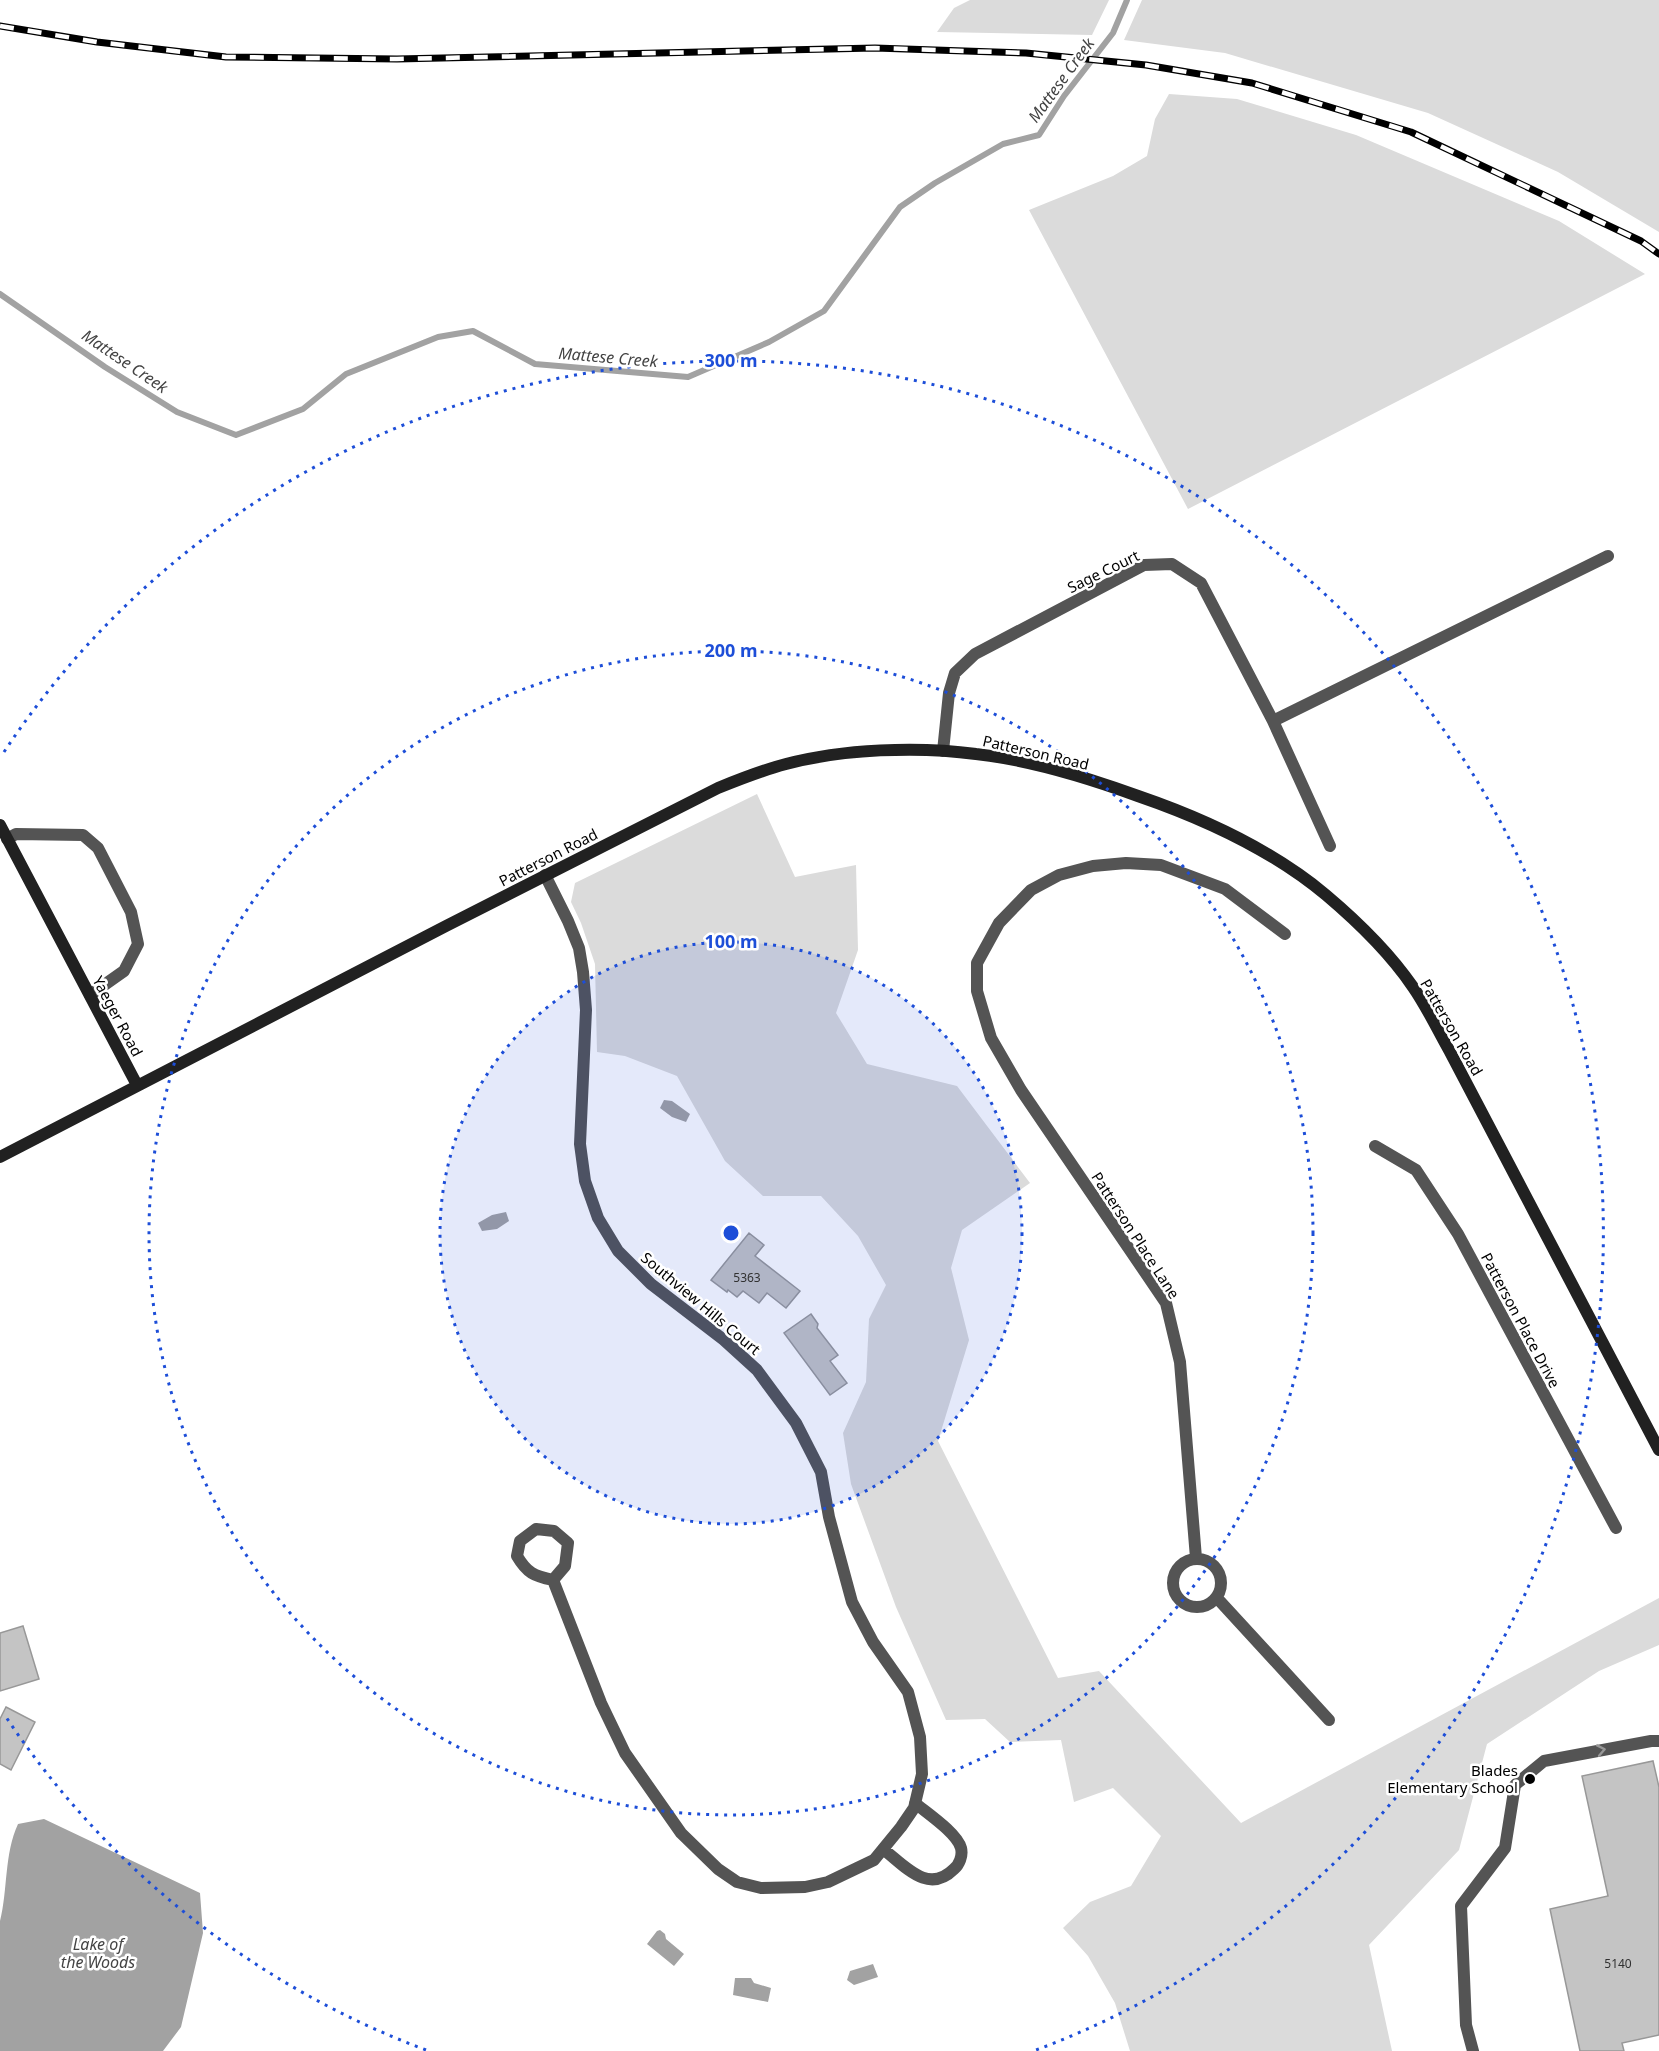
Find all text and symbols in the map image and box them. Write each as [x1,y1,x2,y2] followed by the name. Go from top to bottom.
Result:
[1023,32,1100,127] water label: Mattese Creek
[78,324,173,399] water label: Mattese Creek
[557,342,660,372] water label: Mattese Creek
[704,348,758,372] text: 300 m
[1064,545,1143,597] street label: Sage Court
[704,638,758,662] text: 200 m
[981,730,1091,774] street label: Patterson Road
[495,823,601,891] street label: Patterson Road
[704,929,758,953] text: 100 m
[88,972,148,1060] street label: Yaeger Road
[1416,975,1488,1079] street label: Patterson Road
[1087,1168,1185,1302] street label: Patterson Place Lane
[721,1223,741,1243] centre of rings
[637,1247,765,1359] street label: Southview Hills Court
[1477,1249,1565,1391] street label: Patterson Place Drive
[733,1269,761,1286] house number: 5363
[1596,1744,1606,1757] one-way arrow
[1387,1760,1518,1797] place label: Blades Elementary School
[1523,1772,1537,1786] marker: Blades Elementary School
[61,1933,135,1973] water label: Lake of the Woods
[1604,1955,1632,1972] house number: 5140

